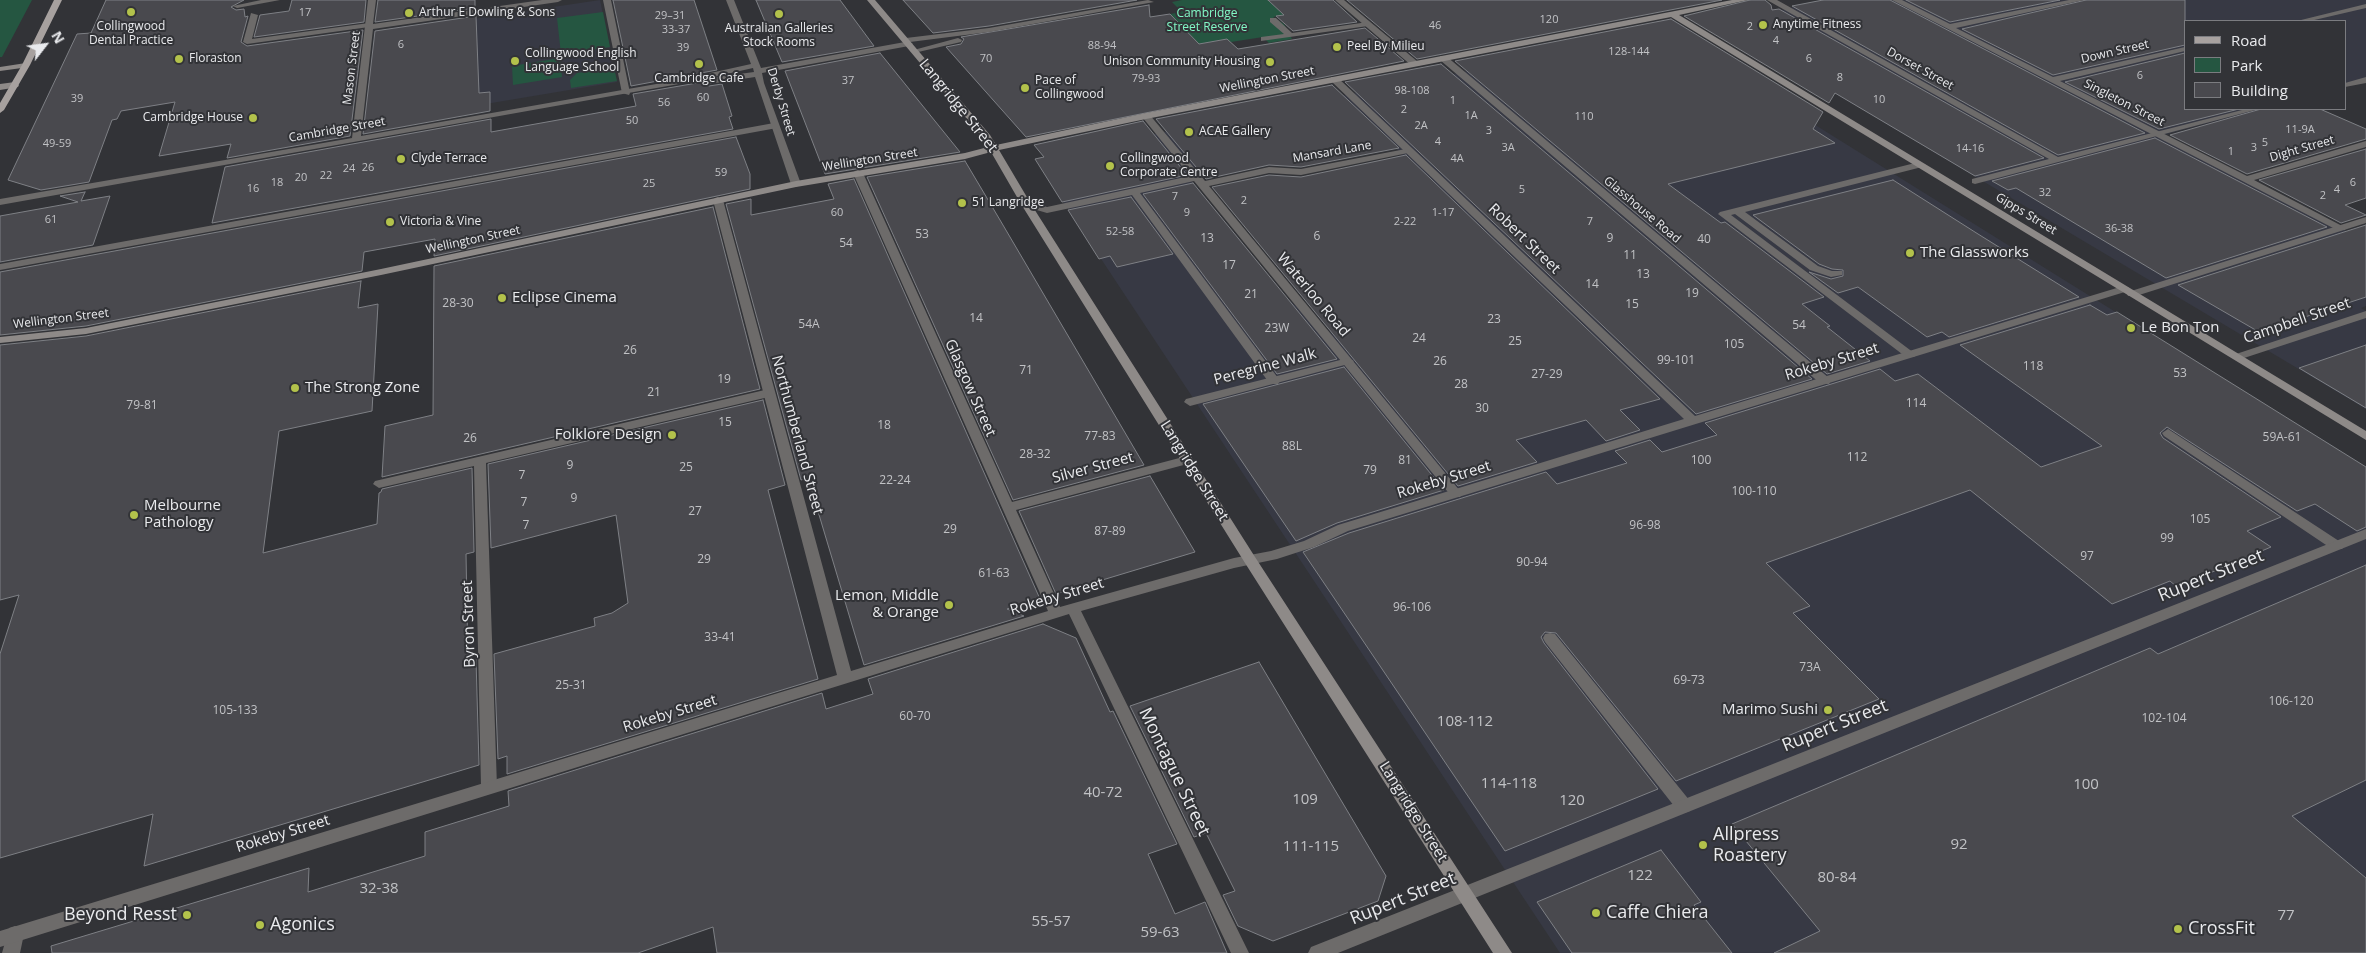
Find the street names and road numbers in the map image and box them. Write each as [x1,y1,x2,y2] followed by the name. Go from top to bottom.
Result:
[340,30,364,106] street label: Mason Street
[2080,37,2150,67] street label: Down Street
[1884,45,1956,93] street label: Dorset Street
[915,56,1001,156] street label: Langridge Street
[1218,64,1316,96] street label: Wellington Street
[764,66,798,138] street label: Derby Street
[2081,76,2167,130] street label: Singleton Street
[288,114,386,146] street label: Cambridge Street
[2268,133,2336,165] street label: Dight Street
[1292,138,1372,166] street label: Mansard Lane
[821,145,919,175] street label: Wellington Street
[1601,174,1683,246] street label: Glasshouse Road
[1993,190,2059,238] street label: Gipps Street
[1484,200,1564,278] street label: Robert Street
[424,223,522,257] street label: Wellington Street
[1273,250,1353,340] street label: Waterloo Road
[2241,294,2353,348] street label: Campbell Street
[12,306,110,332] street label: Wellington Street
[940,336,1000,440] street label: Glasgow Street
[1783,339,1881,385] street label: Rokeby Street
[1212,345,1318,389] street label: Peregrine Walk
[767,353,827,517] street label: Northumberland Street
[1156,417,1232,525] street label: Langridge Street
[1050,448,1136,488] street label: Silver Street
[1395,457,1493,503] street label: Rokeby Street
[2155,545,2267,607] street label: Rupert Street
[1008,574,1106,620] street label: Rokeby Street
[458,580,480,668] street label: Byron Street
[621,691,719,737] street label: Rokeby Street
[1779,695,1891,757] street label: Rupert Street
[1134,704,1214,840] street label: Montague Street
[1375,758,1451,866] street label: Langridge Street
[234,811,332,857] street label: Rokeby Street
[1347,868,1459,930] street label: Rupert Street

